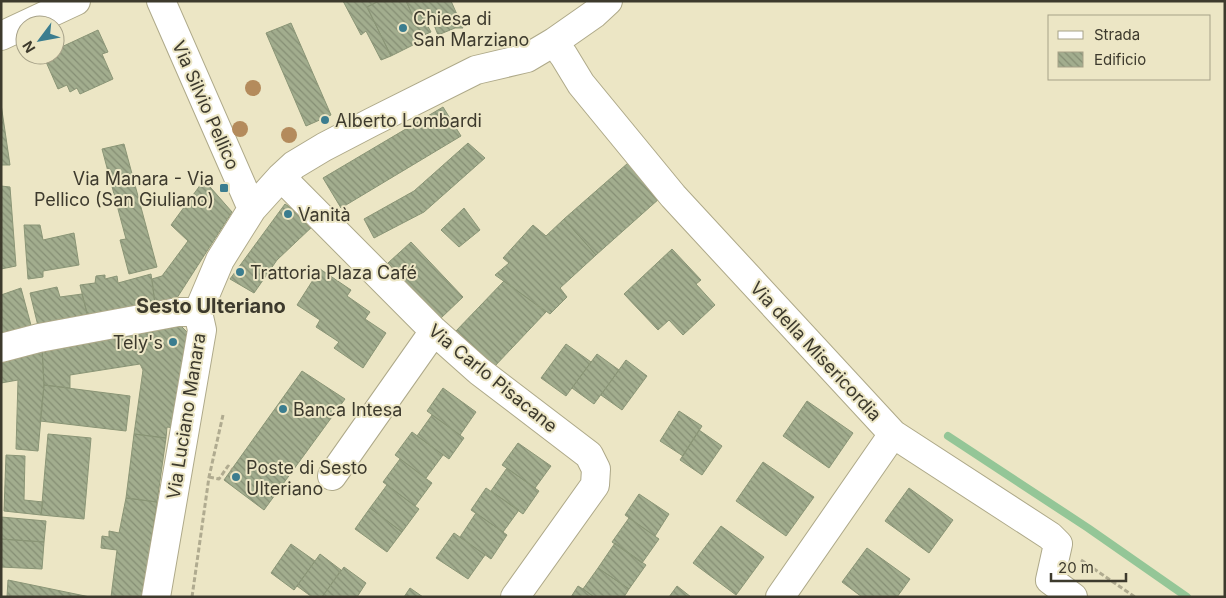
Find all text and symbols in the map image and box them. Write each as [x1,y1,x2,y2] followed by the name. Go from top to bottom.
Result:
[413,8,529,50] place label: Chiesa di San Marziano
[15,15,65,65] north arrow
[1048,15,1211,80] legend
[397,22,409,34] marker: Chiesa di San Marziano
[1094,25,1140,44] text: Strada
[168,37,244,173] street label: Via Silvio Pellico
[19,38,39,56] text: N
[1094,50,1146,69] text: Edificio
[335,110,482,131] place label: Alberto Lombardi
[319,114,331,126] marker: Alberto Lombardi
[34,168,214,210] place label: Via Manara - Via Pellico (San Giuliano)
[218,182,230,194] marker: Via Manara - Via Pellico (San Giuliano)
[298,204,351,225] place label: Vanità
[282,208,294,220] marker: Vanità
[250,262,417,283] place label: Trattoria Plaza Café
[234,266,246,278] marker: Trattoria Plaza Café
[746,277,886,425] street label: Via della Misericordia
[136,294,286,318] district label: Sesto Ulteriano
[424,320,562,436] street label: Via Carlo Pisacane
[162,331,210,501] street label: Via Luciano Manara
[113,332,163,353] place label: Tely's
[167,336,179,348] marker: Tely's
[293,399,402,420] place label: Banca Intesa
[277,403,289,415] marker: Banca Intesa
[246,457,367,499] place label: Poste di Sesto Ulteriano
[230,471,242,483] marker: Poste di Sesto Ulteriano
[1051,550,1126,582] scale bar
[1058,558,1094,577] text: 20 m

